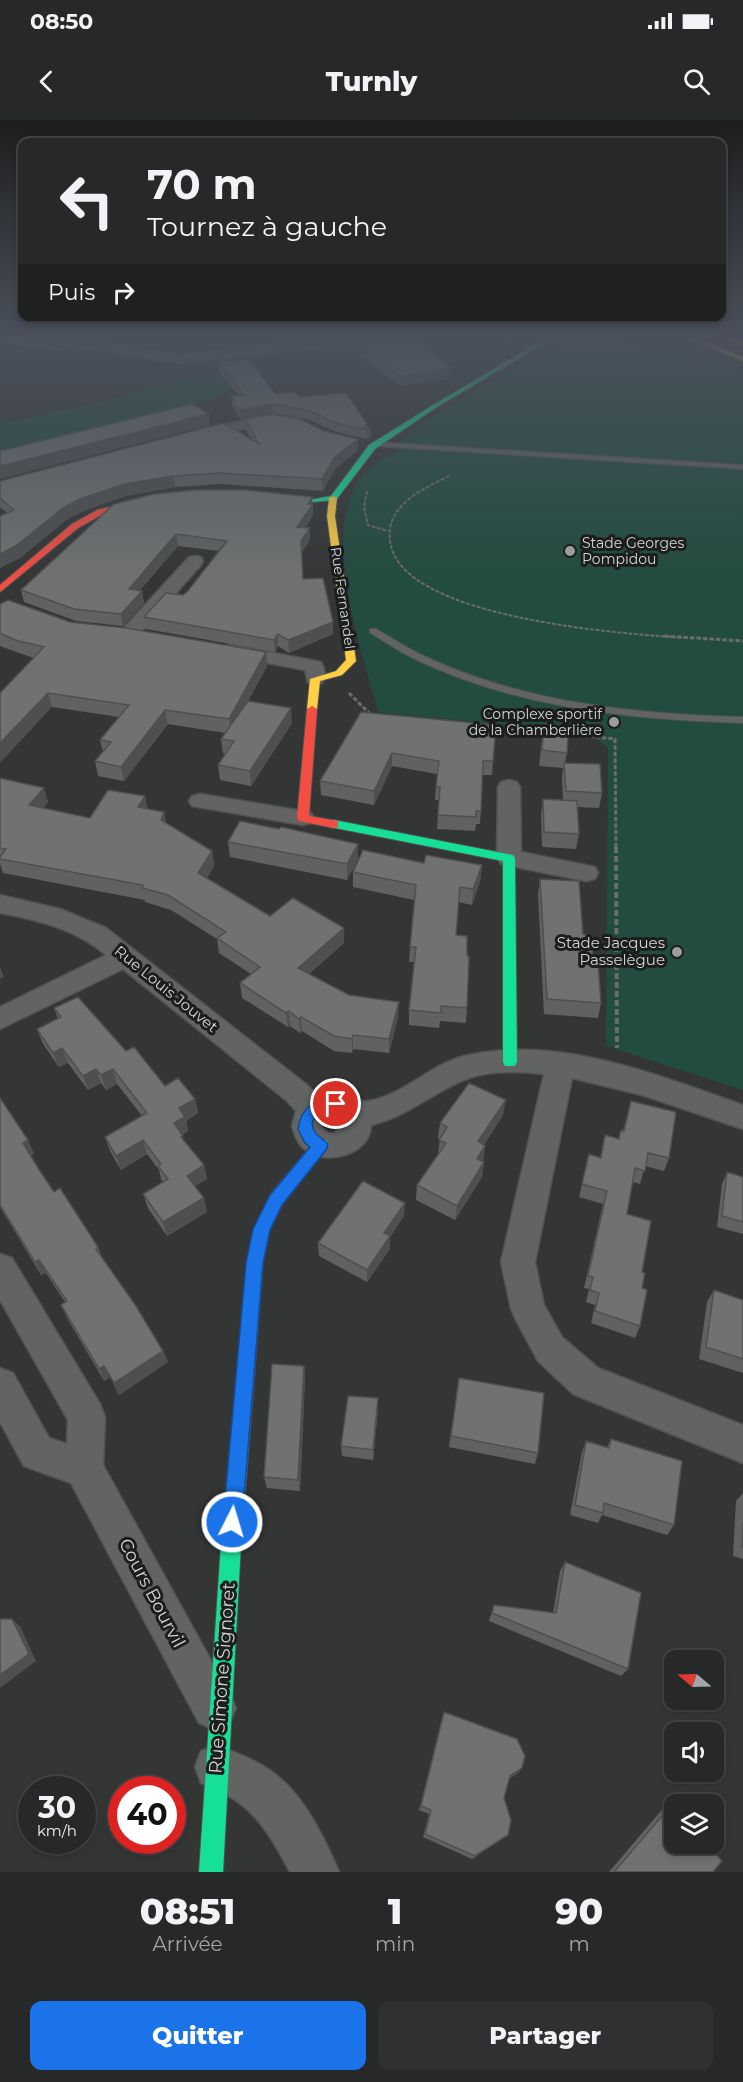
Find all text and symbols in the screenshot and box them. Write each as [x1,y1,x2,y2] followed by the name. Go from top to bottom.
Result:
[30,8,93,35] text: 08:50
[30,65,63,98] icon: back
[326,65,417,98] text: Turnly
[680,65,713,98] icon: search
[147,158,257,210] text: 70 m
[48,162,126,240] icon: left
[147,210,387,243] text: Tournez à gauche
[107,276,140,309] icon: right
[48,279,95,306] text: Puis
[582,534,684,568] place label: Stade Georges Pompidou
[563,544,577,558] marker: Stade Georges Pompidou
[327,546,359,650] street label: Rue Fernandel
[469,705,603,739] place label: Complexe sportif de la Chamberlière
[607,715,621,729] marker: Complexe sportif de la Chamberlière
[557,933,665,969] place label: Stade Jacques Passelègue
[111,941,222,1036] street label: Rue Louis Jouvet
[670,945,684,959] marker: Stade Jacques Passelègue
[310,1078,361,1129] pin
[319,1087,352,1120] icon: arrive
[200,1490,264,1554] position arrow
[114,1535,190,1651] street label: Cours Bourvil
[204,1582,240,1774] street label: Rue Simone Signoret
[664,1650,724,1710] north arrow
[664,1650,724,1854] map controls
[664,1722,724,1782] button: sound
[108,1776,186,1854] speed limit sign: 40
[38,1789,76,1826] text: 30
[664,1794,724,1854] button: layers
[37,1821,77,1840] text: km/h
[140,1889,235,1933] text: 08:51
[388,1889,402,1933] text: 1
[555,1889,603,1933] text: 90
[152,1932,223,1956] text: Arrivée
[375,1932,415,1956] text: min
[568,1932,590,1956] text: m
[30,2001,366,2070] button: Quitter
[378,2001,713,2070] button: Partager

